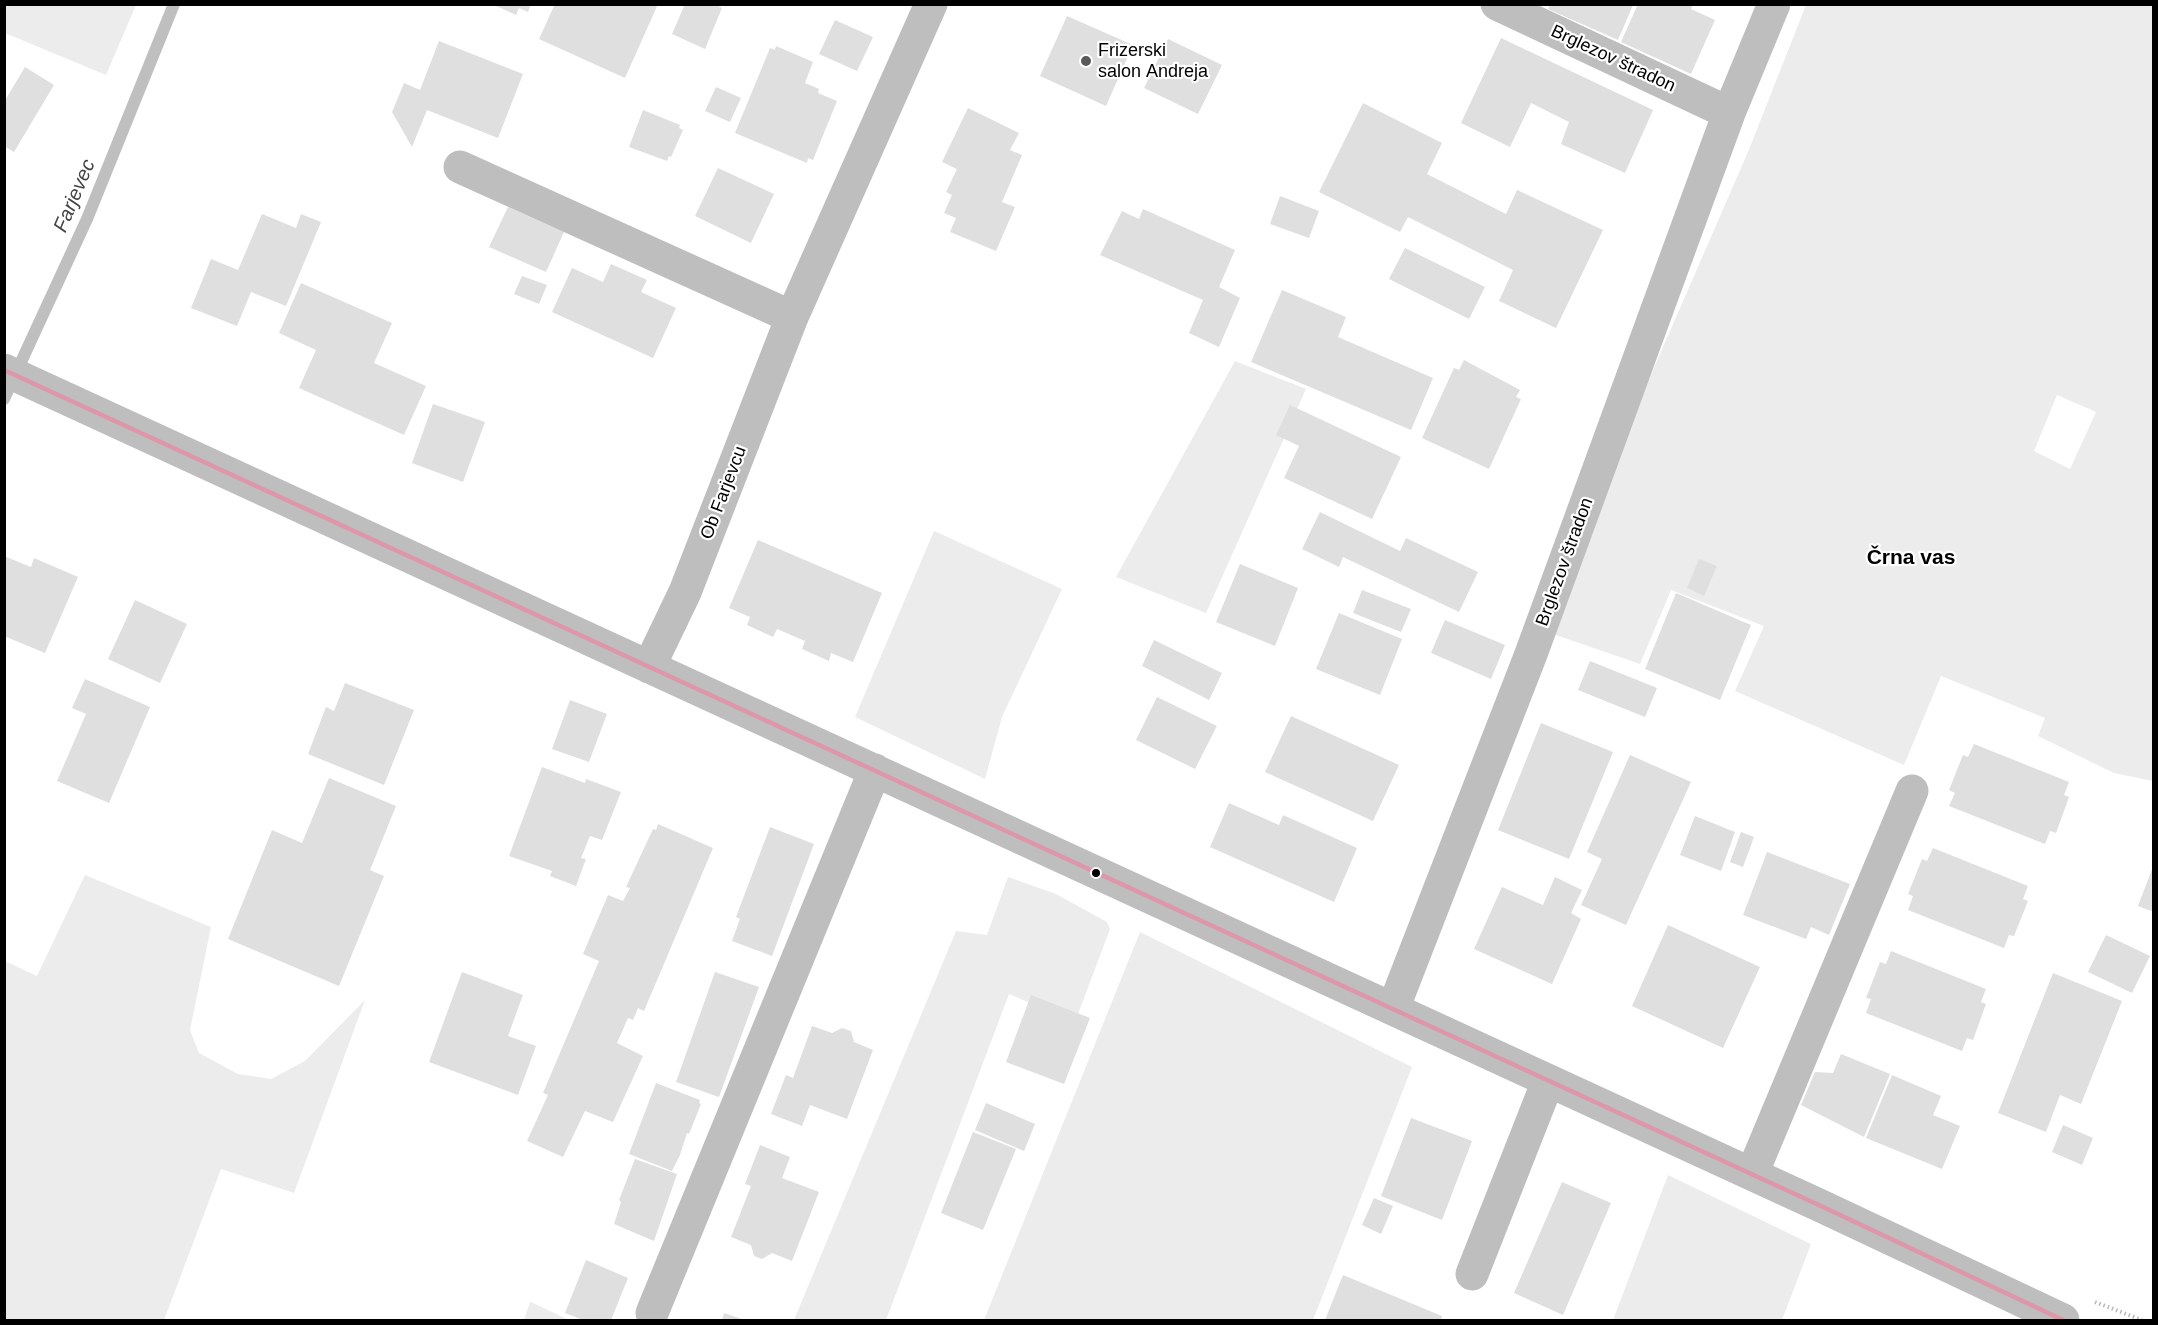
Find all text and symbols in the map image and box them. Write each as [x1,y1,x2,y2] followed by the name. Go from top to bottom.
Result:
[1547,21,1679,97] street label: Brglezov štradon
[1098,40,1208,82] place label: Frizerski salon Andreja
[1079,54,1093,68] marker: Frizerski salon Andreja
[49,156,101,236] water label: Farjevec
[696,443,752,543] street label: Ob Farjevcu
[1532,495,1598,629] street label: Brglezov štradon
[1867,545,1955,571] district label: Črna vas
[1090,867,1102,879] unlabelled marker

